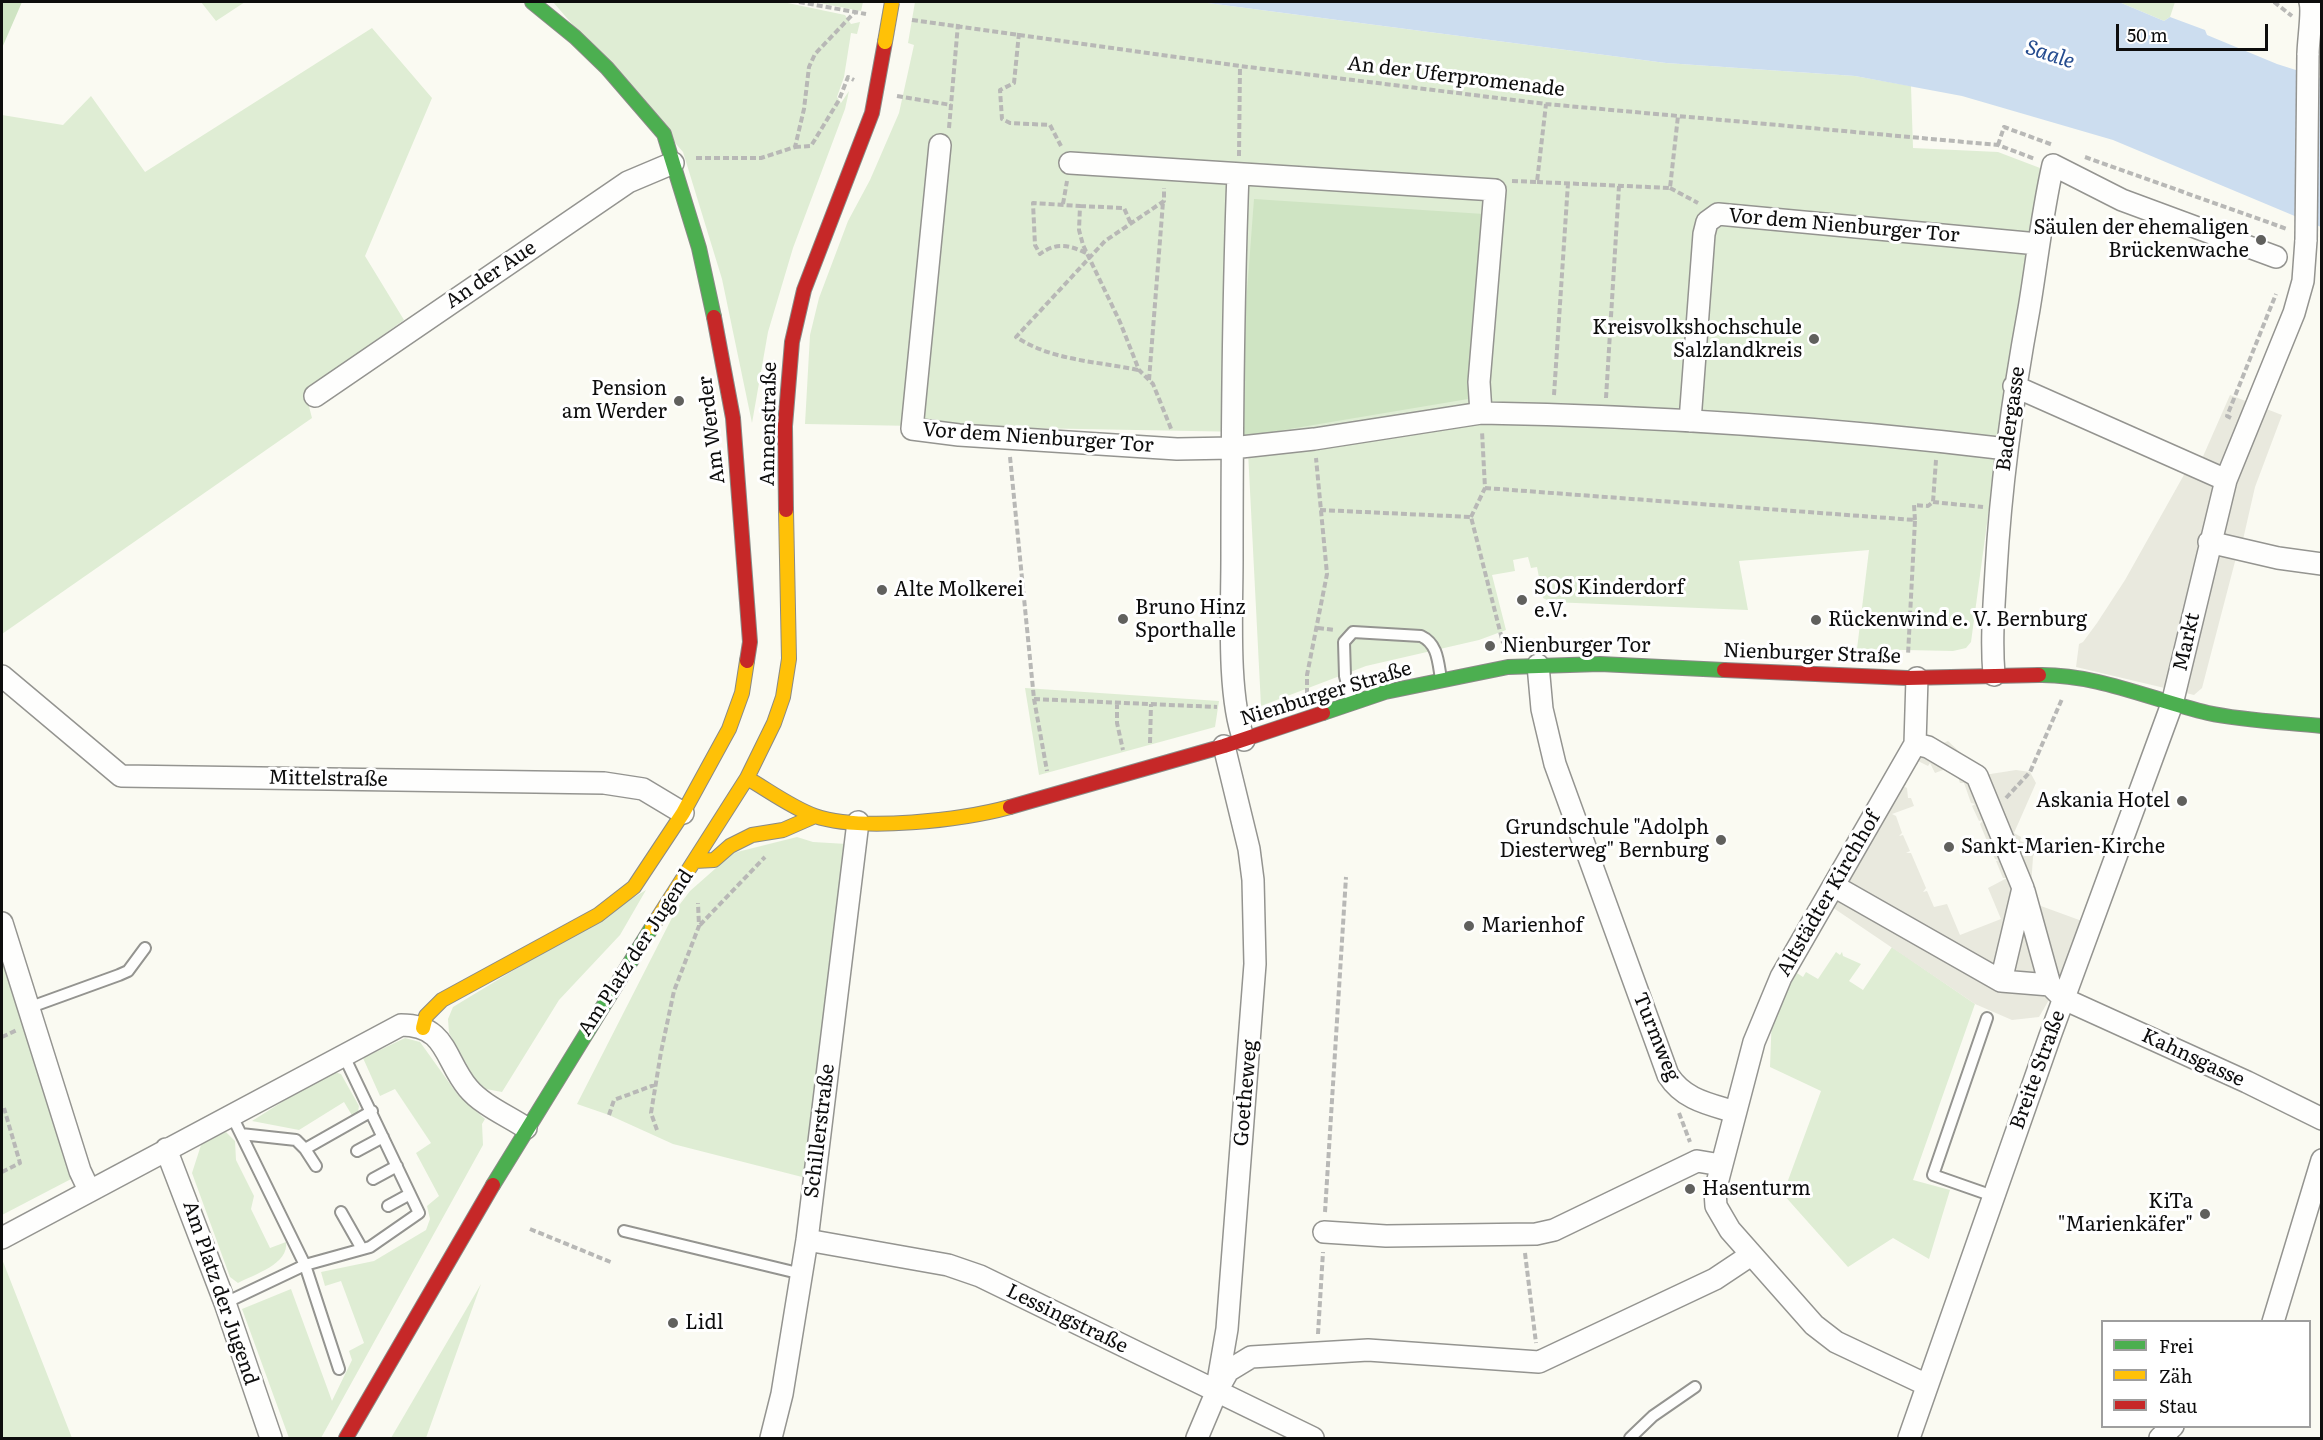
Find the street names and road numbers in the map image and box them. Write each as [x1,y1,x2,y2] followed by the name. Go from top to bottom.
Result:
[1346,52,1566,102] street label: An der Uferpromenade
[1727,204,1961,248] street label: Vor dem Nienburger Tor
[441,236,541,314] street label: An der Aue
[756,362,782,486] street label: Annenstraße
[1992,365,2030,473] street label: Badergasse
[693,375,731,485] street label: Am Werder
[922,418,1154,458] street label: Vor dem Nienburger Tor
[2169,610,2205,674] street label: Markt
[1723,639,1901,669] street label: Nienburger Straße
[1238,657,1414,731] street label: Nienburger Straße
[268,766,388,792] street label: Mittelstraße
[1772,807,1886,981] street label: Altstädter Kirchhof
[573,865,699,1041] street label: Am Platz der Jugend
[1627,989,1685,1085] street label: Turmweg
[2005,1007,2071,1133] street label: Breite Straße
[2138,1024,2248,1092] street label: Kahnsgasse
[1229,1039,1263,1147] street label: Goetheweg
[800,1062,840,1200] street label: Schillerstraße
[177,1198,263,1388] street label: Am Platz der Jugend
[1002,1279,1132,1359] street label: Lessingstraße

